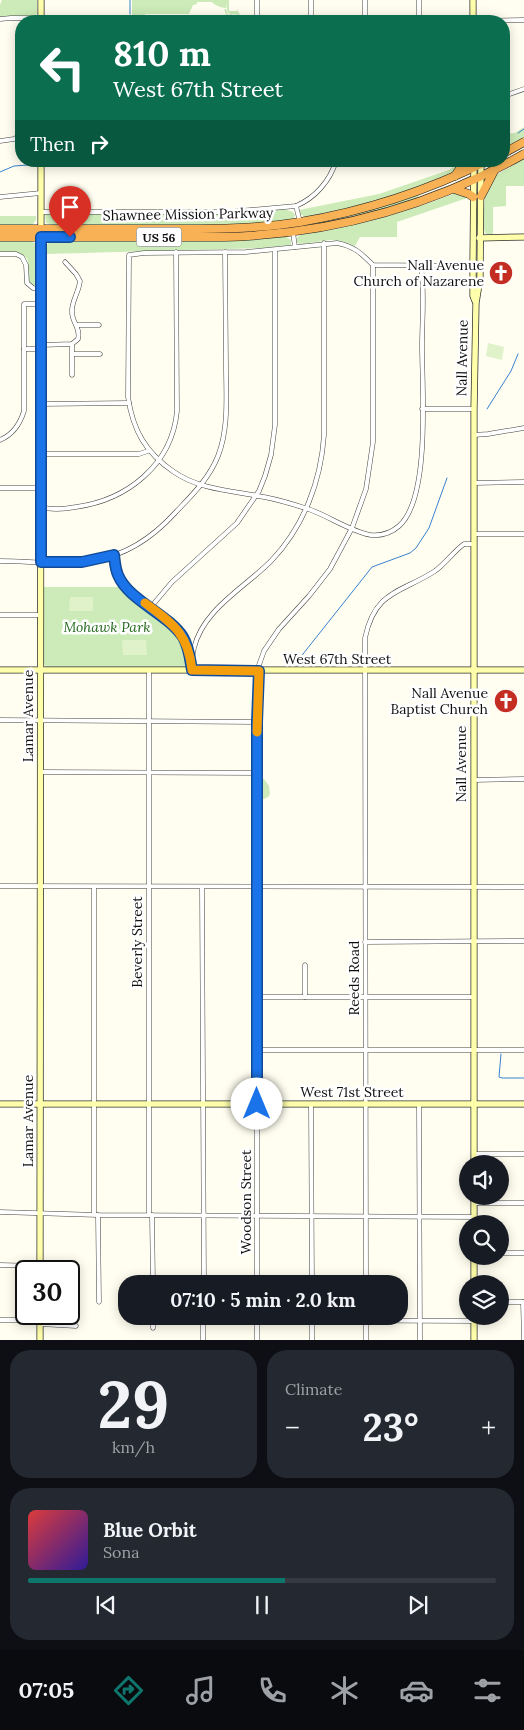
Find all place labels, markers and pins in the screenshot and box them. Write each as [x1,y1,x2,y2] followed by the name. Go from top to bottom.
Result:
[49,186,91,237] pin
[354,256,484,290] place label: Nall Avenue Church of Nazarene
[488,260,514,286] church icon: Nall Avenue Church of Nazarene
[390,684,488,718] place label: Nall Avenue Baptist Church
[493,688,519,714] church icon: Nall Avenue Baptist Church

